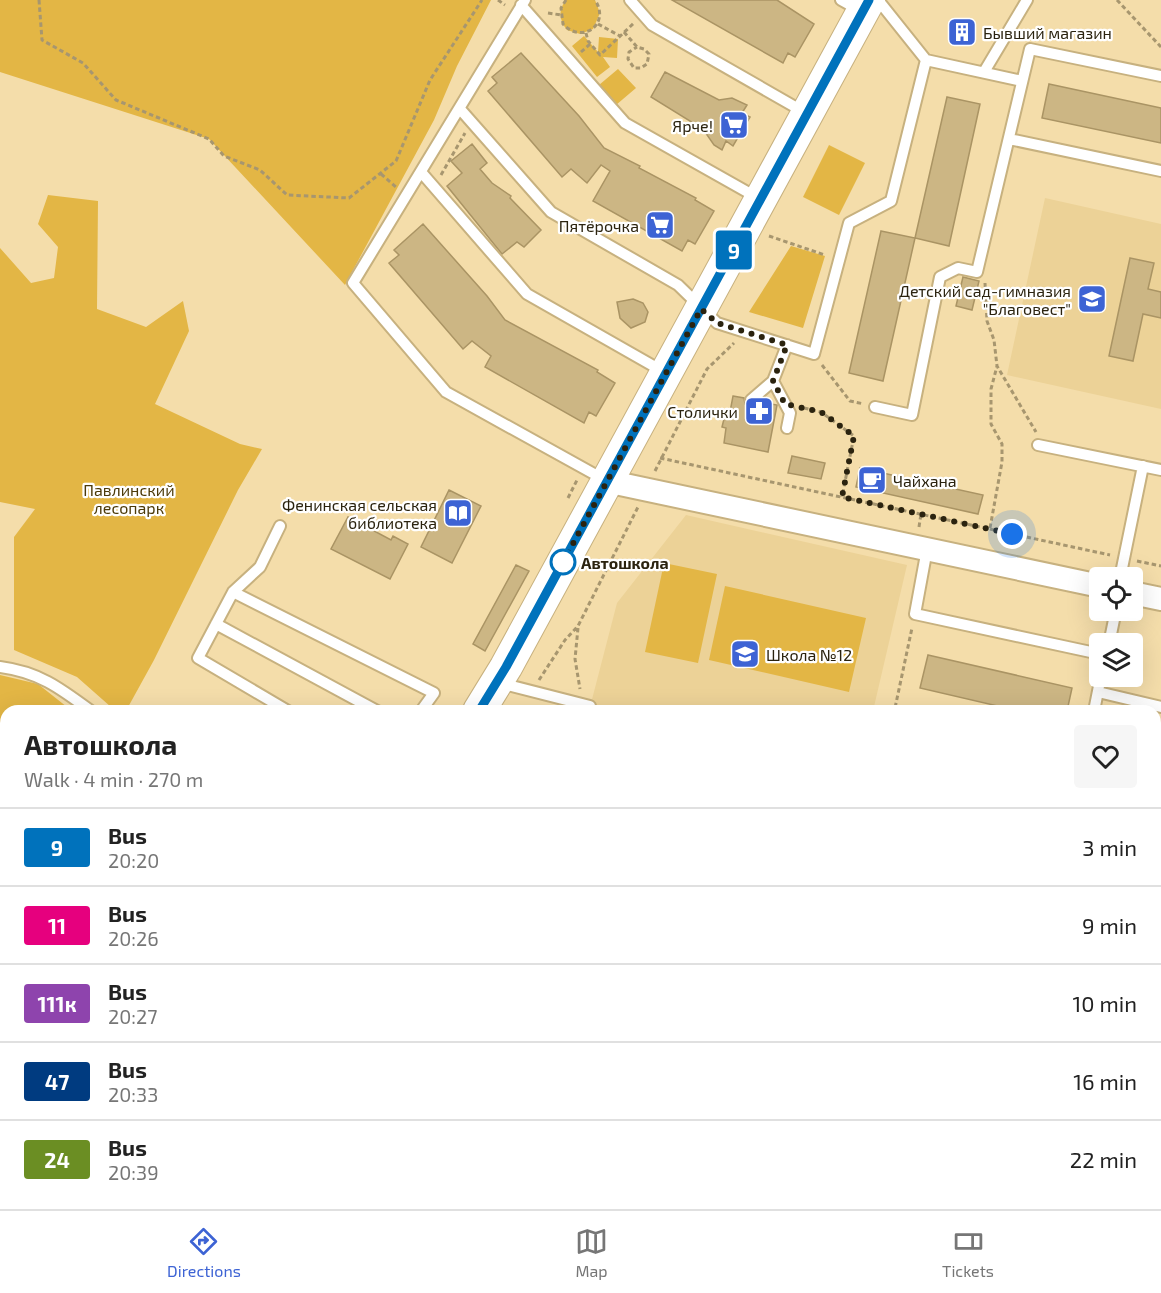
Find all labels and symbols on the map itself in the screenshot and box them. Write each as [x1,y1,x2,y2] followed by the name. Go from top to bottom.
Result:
[946,16,978,48] building icon: Бывший магазин
[983,23,1112,42] place label: Бывший магазин
[718,109,750,141] supermarket icon: Ярче!
[672,116,713,135] place label: Ярче!
[644,209,676,241] supermarket icon: Пятёрочка
[559,216,639,235] place label: Пятёрочка
[714,230,754,270] line badge: 9
[899,281,1071,318] place label: Детский сад-гимназия "Благовест"
[1076,283,1108,315] school or university icon: Детский сад-гимназия "Благовест"
[743,395,775,427] pharmacy icon: Столички
[667,402,738,421] place label: Столички
[856,464,888,496] cafe icon: Чайхана
[893,471,957,490] place label: Чайхана
[83,480,175,517] park label: Павлинский лесопарк
[282,495,437,532] place label: Фенинская сельская библиотека
[442,497,474,529] library icon: Фенинская сельская библиотека
[997,519,1027,549] your location
[550,549,576,575] marker: Автошкола
[581,553,669,572] place label: Автошкола
[729,638,761,670] school or university icon: Школа №12
[766,645,852,664] place label: Школа №12

